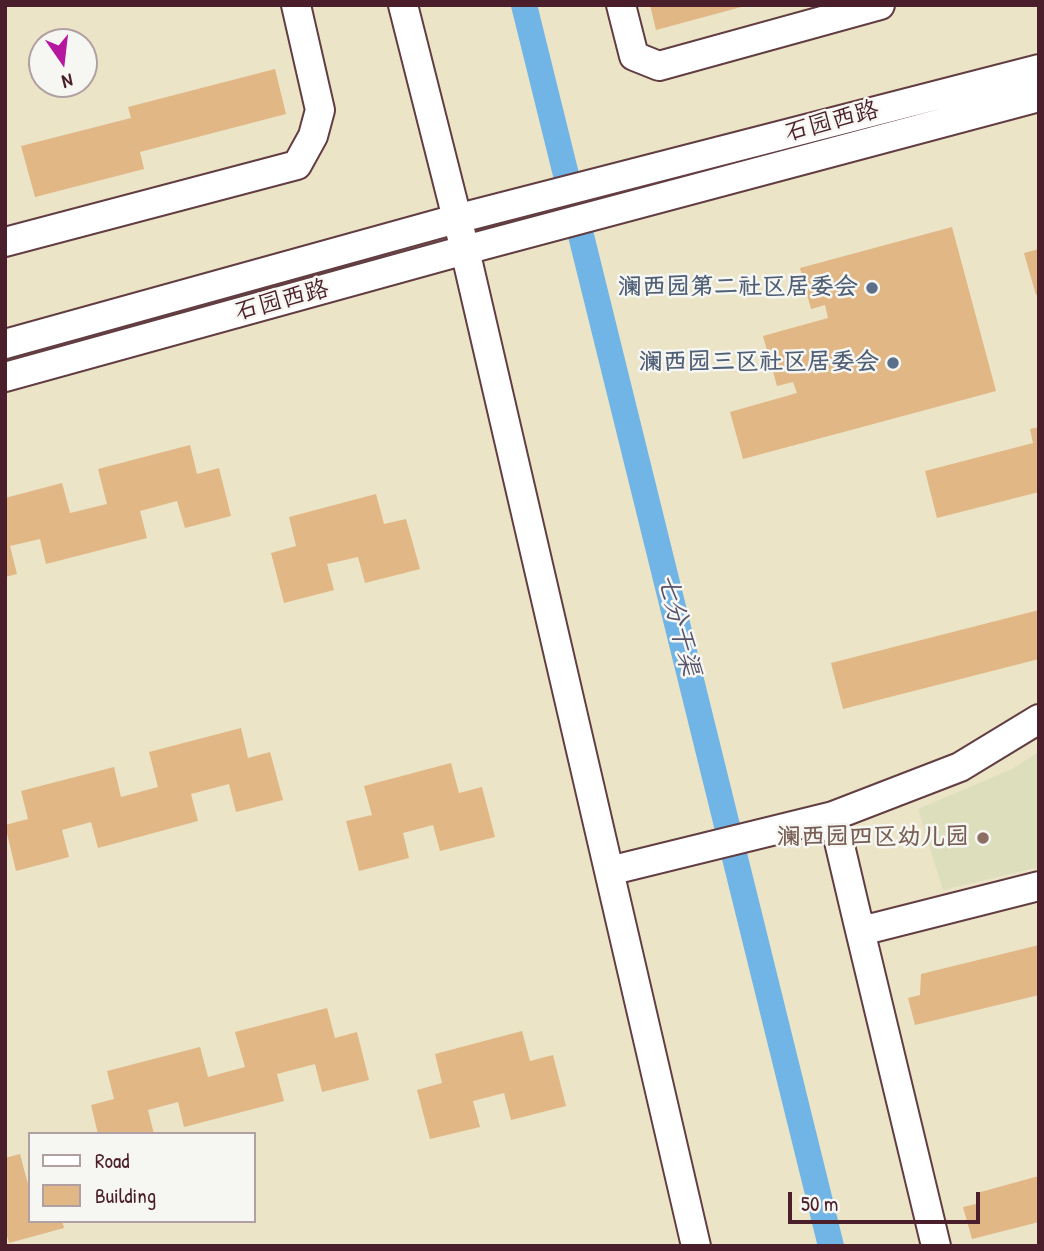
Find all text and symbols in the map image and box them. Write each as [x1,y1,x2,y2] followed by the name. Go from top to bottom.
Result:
[28,28,98,98] north arrow
[60,68,76,95] text: N
[782,96,882,148] street label: 石园西路
[618,274,858,302] place label: 澜西园第二社区居委会
[232,275,332,327] street label: 石园西路
[864,280,880,296] marker: 澜西园第二社区居委会
[639,349,879,377] place label: 澜西园三区社区居委会
[885,355,901,371] marker: 澜西园三区社区居委会
[650,571,706,679] water label: 七分干渠
[777,824,969,852] place label: 澜西园四区幼儿园
[975,830,991,846] marker: 澜西园四区幼儿园
[28,1132,256,1223] legend
[95,1146,129,1175] text: Road
[792,1178,984,1222] scale bar
[95,1181,156,1210] text: Building
[801,1189,838,1218] text: 50 m

